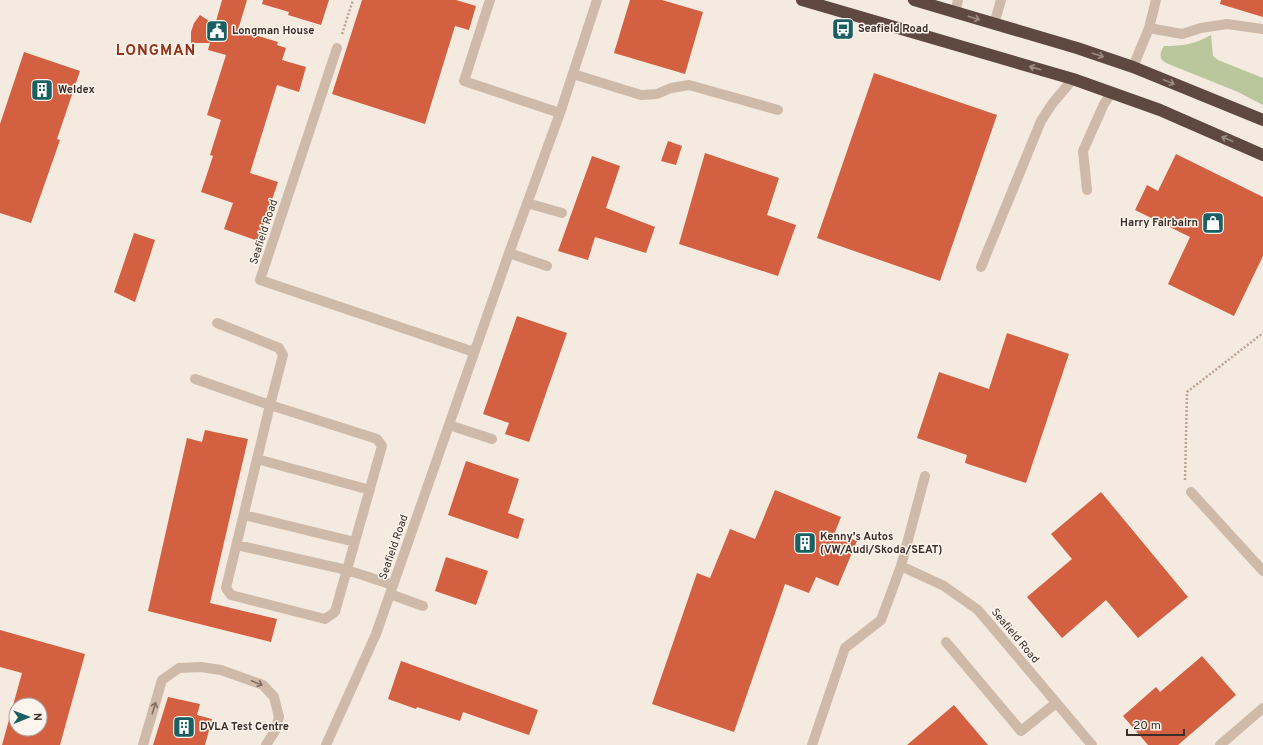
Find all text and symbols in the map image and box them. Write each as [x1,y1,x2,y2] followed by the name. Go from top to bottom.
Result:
[967,15,980,22] one-way arrow
[830,16,856,42] bus stop icon: Seafield Road
[204,18,230,44] public building icon: Longman House
[858,22,928,36] place label: Seafield Road
[232,24,315,38] place label: Longman House
[116,42,196,61] district label: LONGMAN
[1092,52,1105,59] one-way arrow
[1029,64,1042,71] one-way arrow
[29,77,55,103] building icon: Weldex
[1163,78,1175,86] one-way arrow
[58,83,95,97] place label: Weldex
[1222,135,1234,143] one-way arrow
[247,198,281,266] street label: Seafield Road
[1200,210,1226,236] shop icon: Harry Fairbairn
[1120,216,1198,230] place label: Harry Fairbairn
[376,513,412,581] street label: Seafield Road
[792,530,818,556] building icon: Kenny's Autos (VW/Audi/Skoda/SEAT)
[820,530,942,557] place label: Kenny's Autos (VW/Audi/Skoda/SEAT)
[988,606,1042,666] street label: Seafield Road
[251,680,263,687] one-way arrow
[8,697,48,737] north arrow
[151,701,158,714] one-way arrow
[1127,711,1184,737] scale bar
[30,713,44,721] text: N
[171,714,197,740] building icon: DVLA Test Centre
[1133,718,1161,734] text: 20 m
[200,720,289,734] place label: DVLA Test Centre

